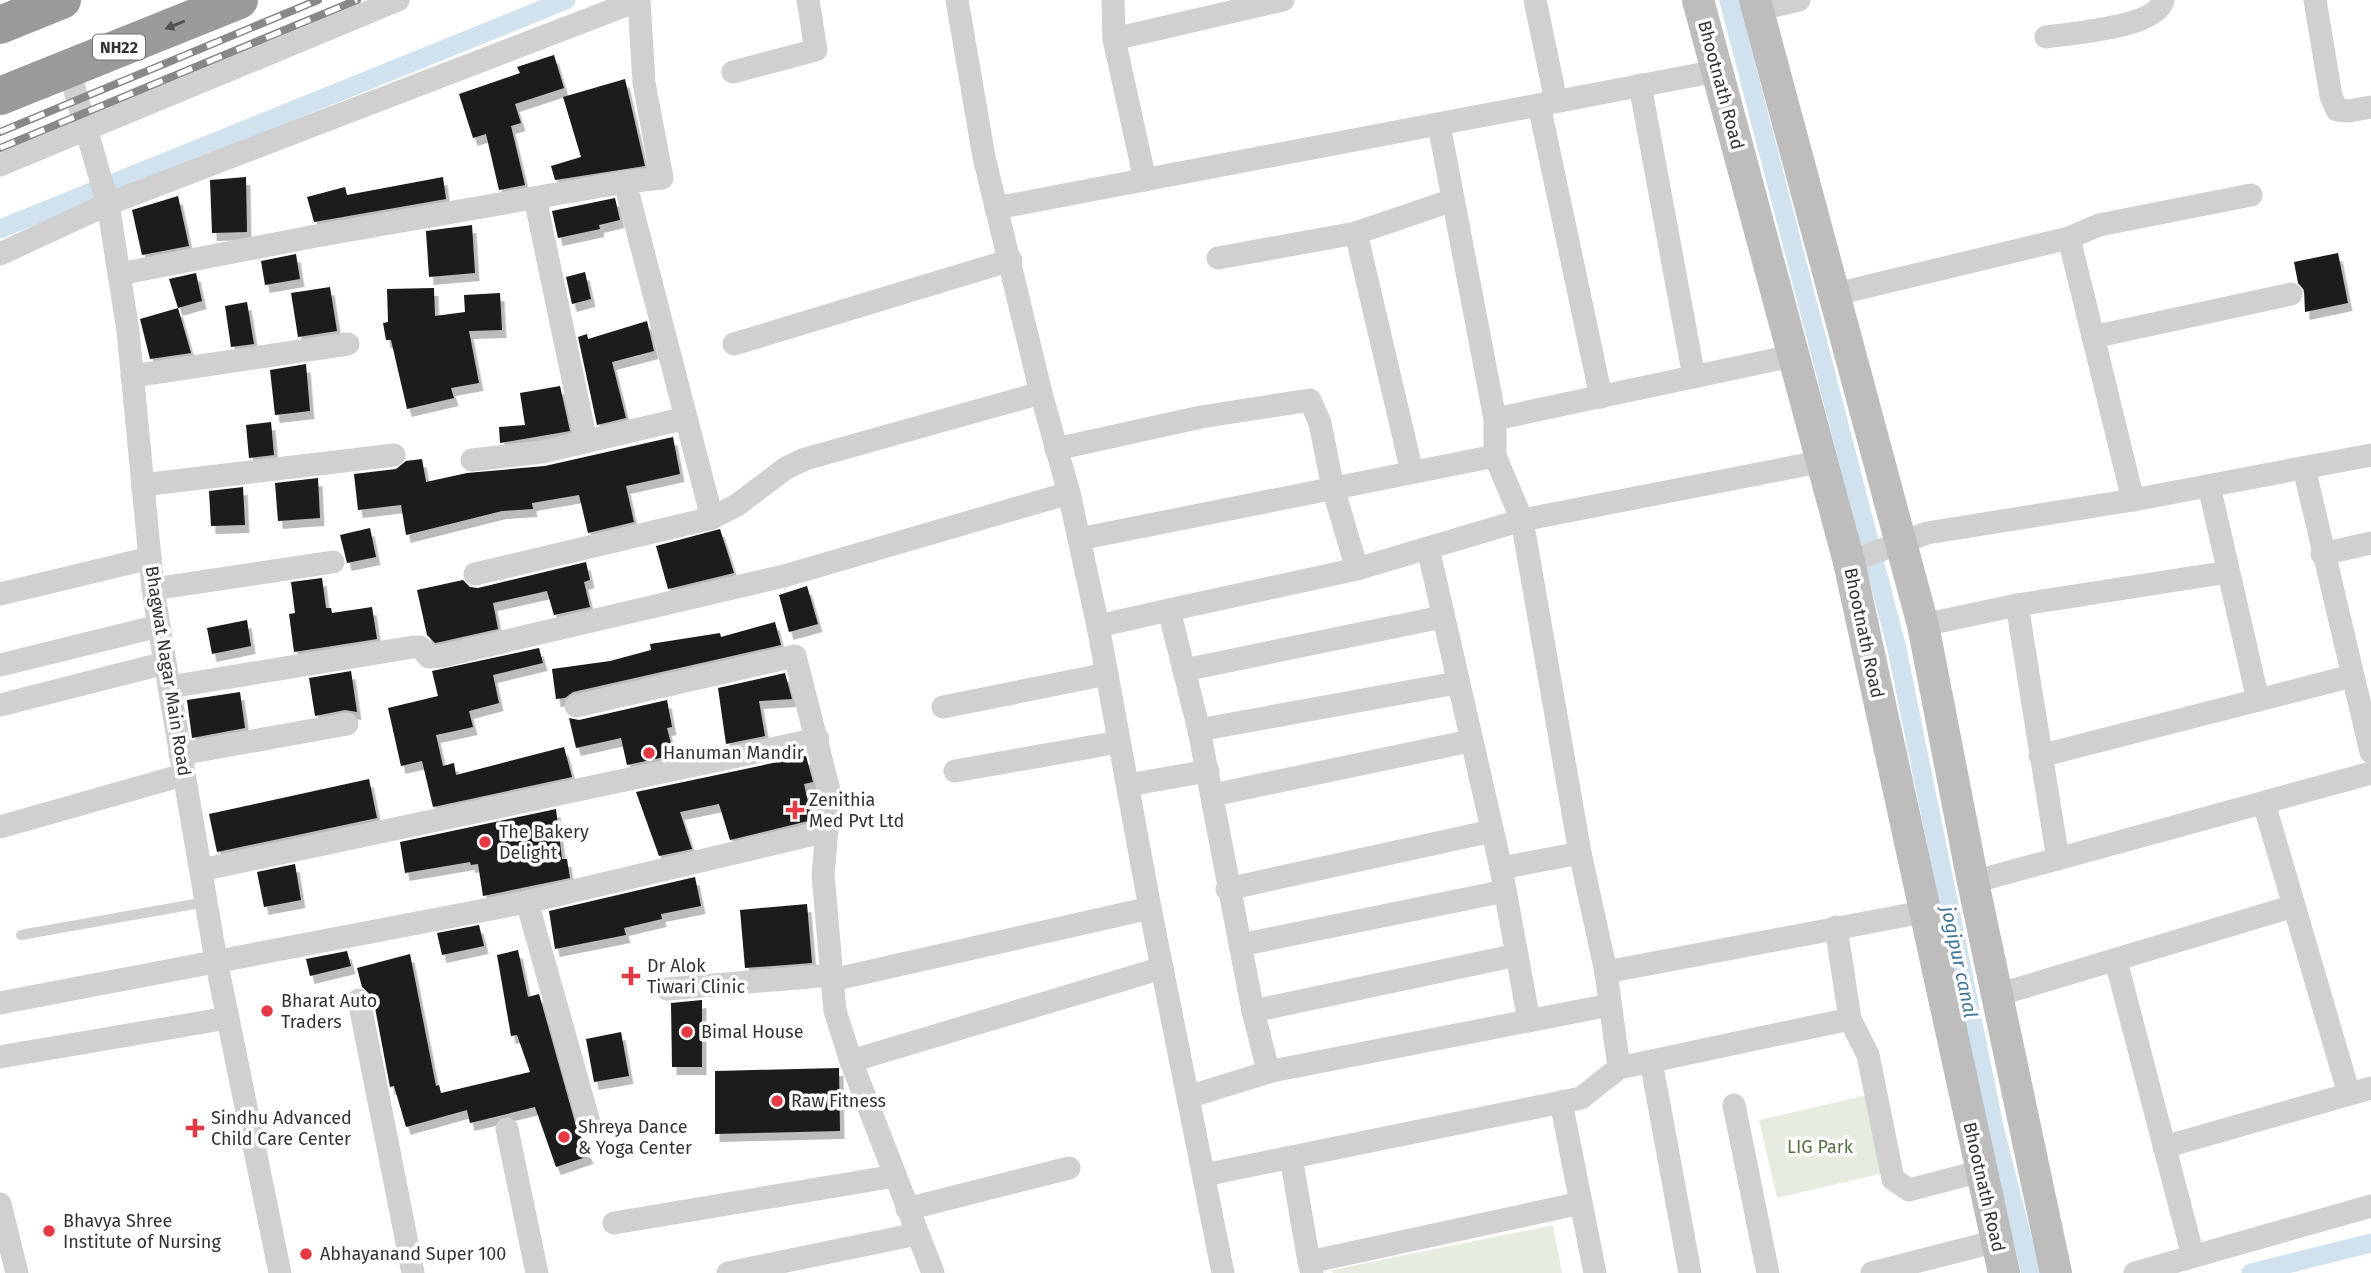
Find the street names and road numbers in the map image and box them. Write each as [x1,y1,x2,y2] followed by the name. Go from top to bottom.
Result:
[1693,18,1749,152] street label: Bhootnath Road
[93,34,145,60] road number: NH22
[141,564,195,778] street label: Bhagwat Nagar Main Road
[1839,566,1889,700] street label: Bhootnath Road
[1958,1120,2010,1254] street label: Bhootnath Road

